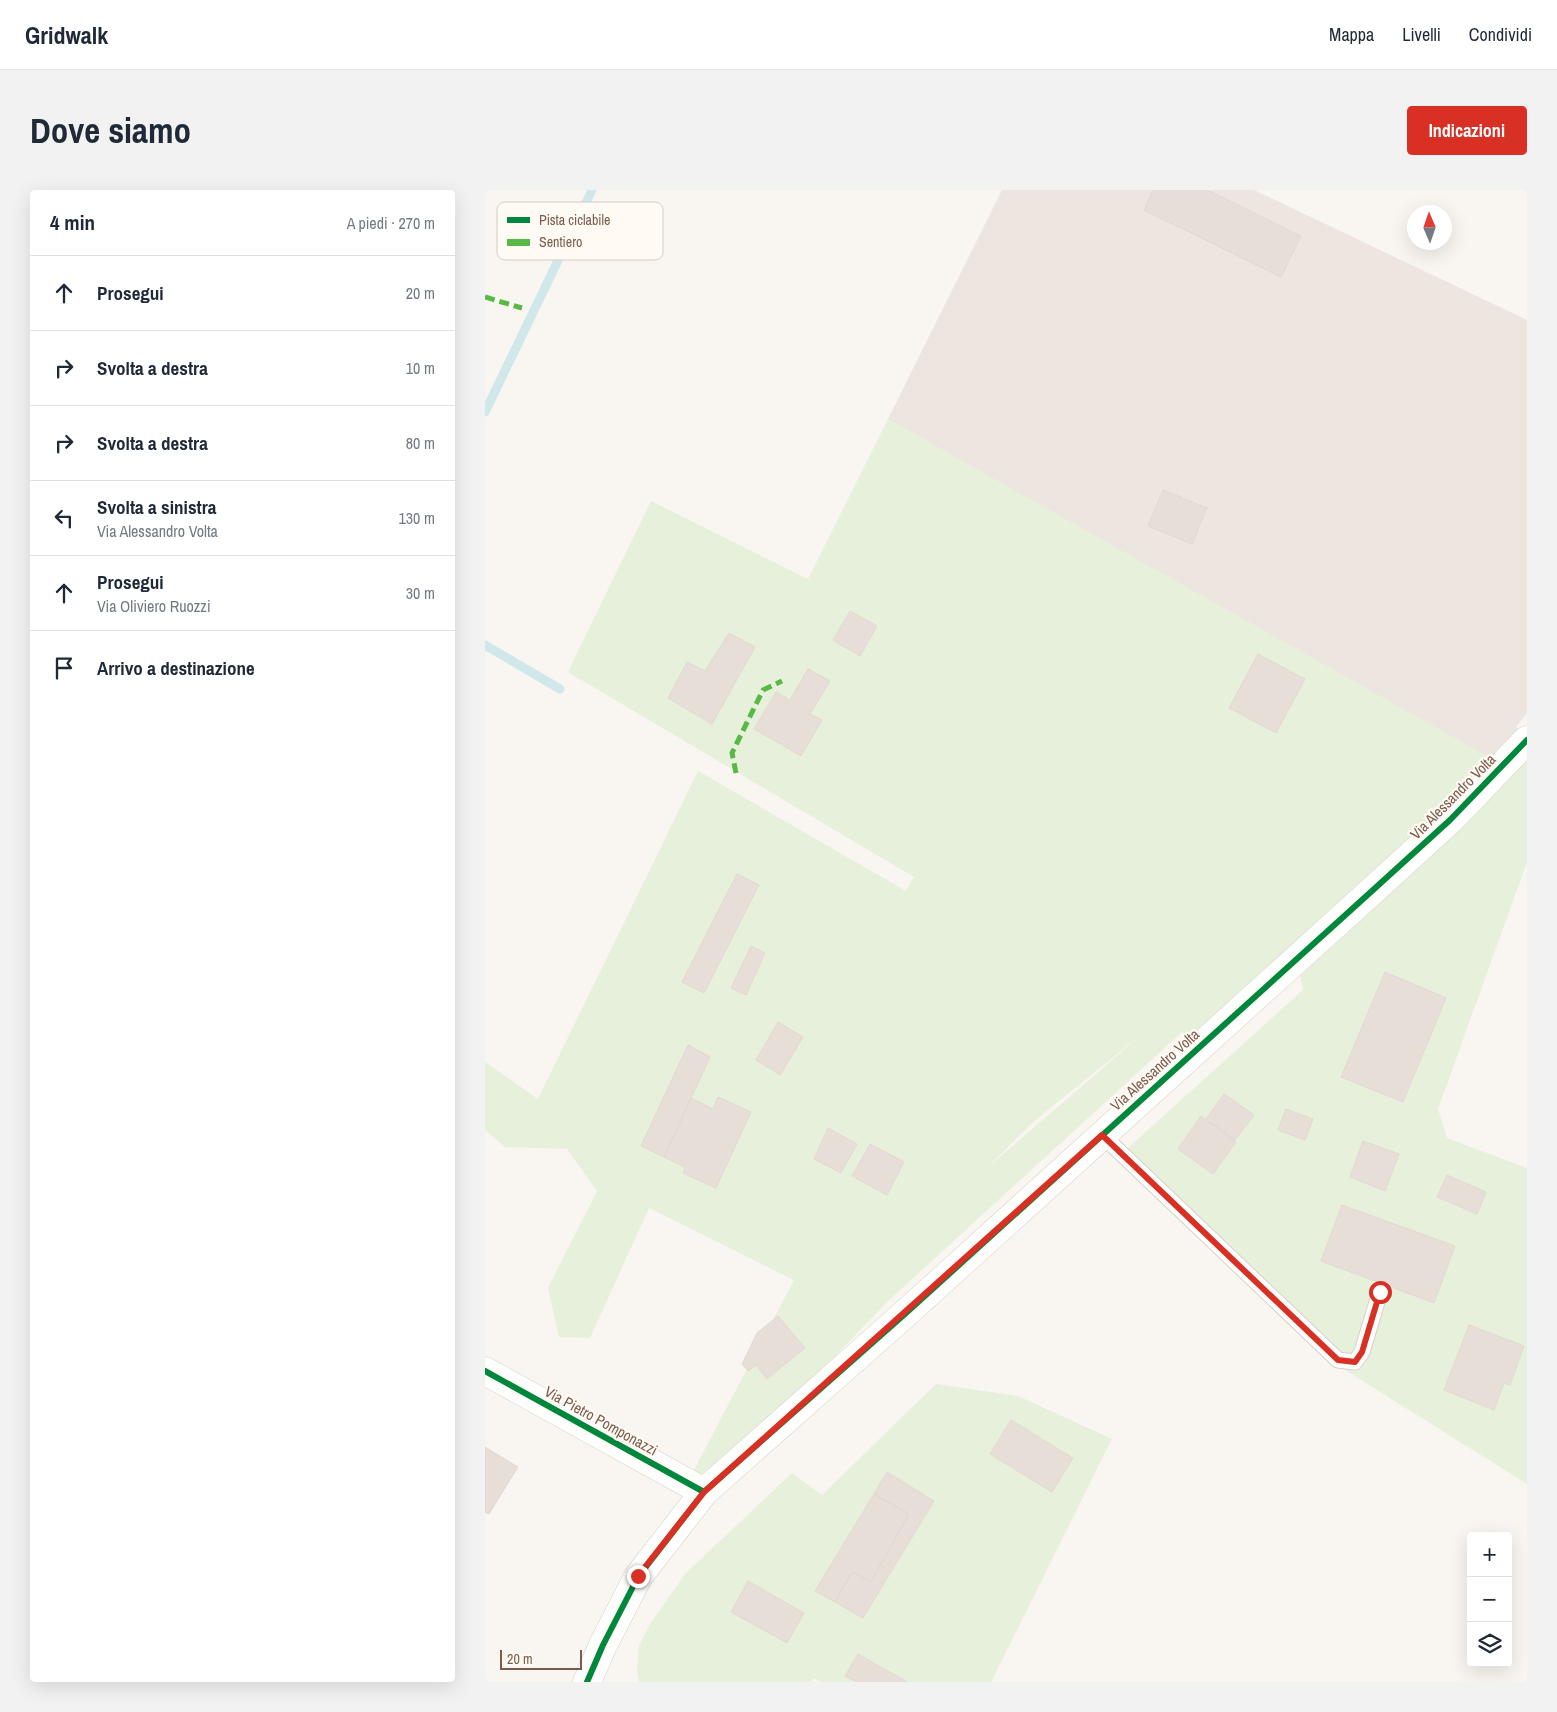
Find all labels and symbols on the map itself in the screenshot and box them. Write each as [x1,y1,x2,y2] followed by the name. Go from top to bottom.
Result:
[497,202,663,260] legend
[1407,205,1452,250] north arrow
[539,211,610,229] text: Pista ciclabile
[539,233,582,251] text: Sentiero
[1405,749,1500,844] street label: Via Alessandro Volta
[1106,1024,1204,1115] street label: Via Alessandro Volta
[1369,1281,1392,1304] route start
[541,1381,662,1460] street label: Via Pietro Pomponazzi
[627,1565,650,1588] route end
[500,1647,583,1670] scale bar

